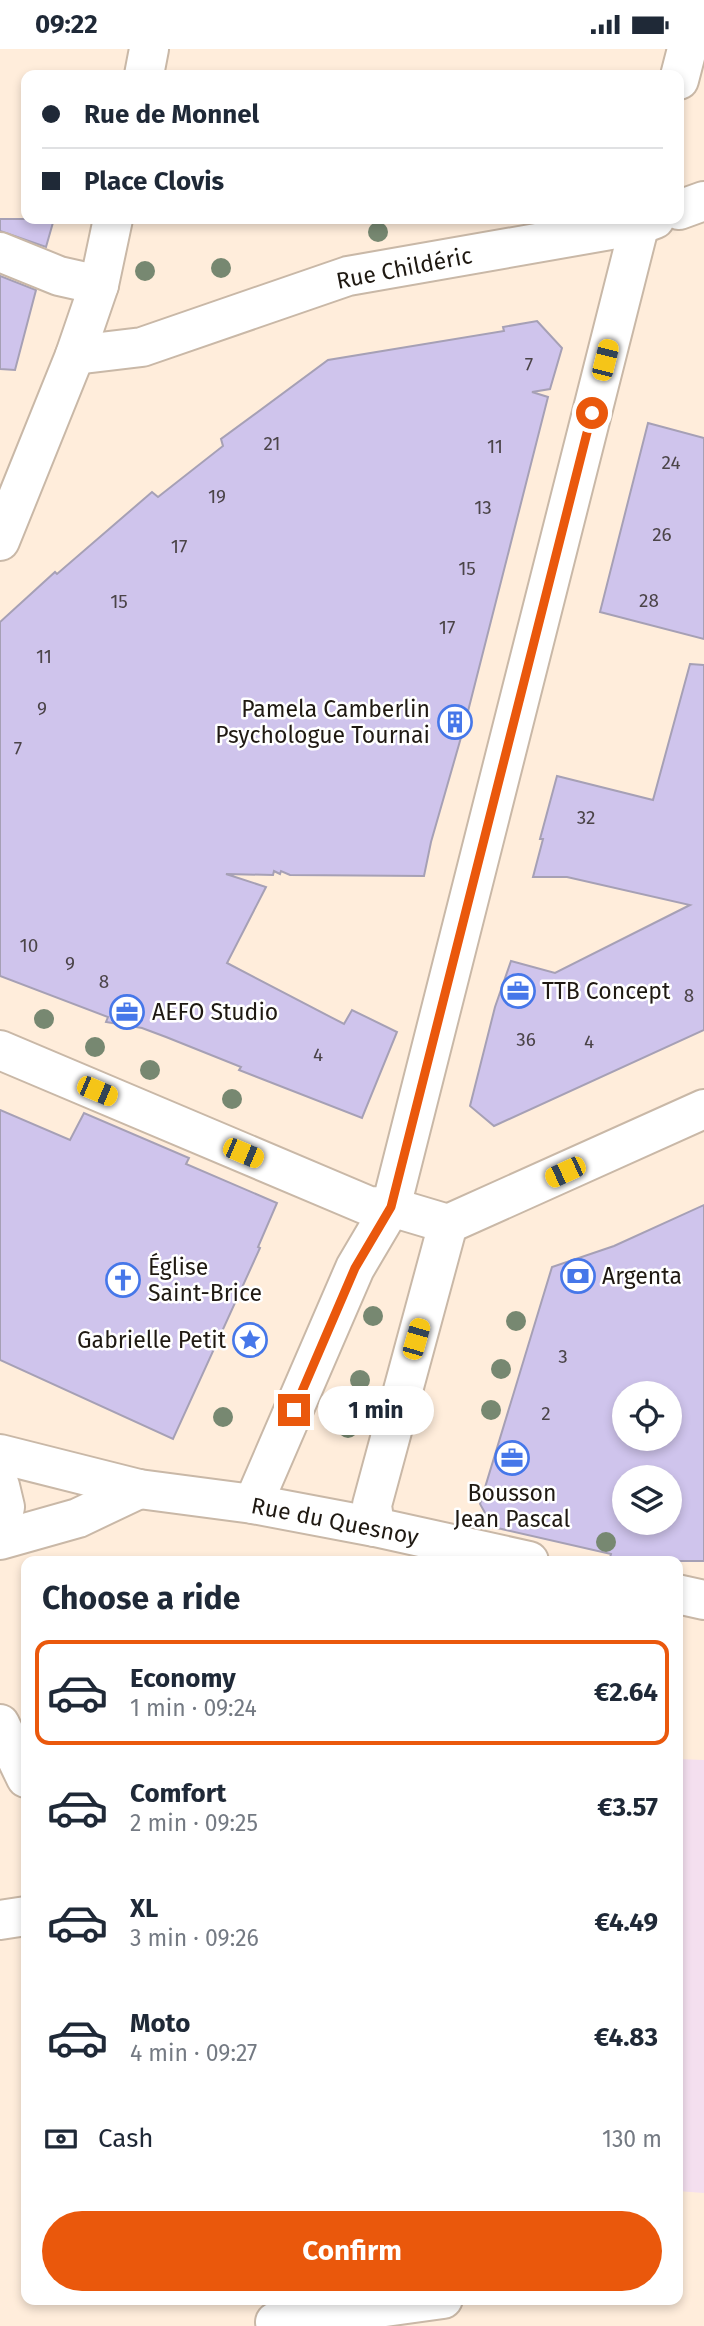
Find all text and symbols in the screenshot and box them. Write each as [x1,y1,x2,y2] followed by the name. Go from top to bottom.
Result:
[35,9,98,40] text: 09:22
[84,99,259,130] text: Rue de Monnel
[84,166,224,197] text: Place Clovis
[334,241,474,295] street label: Rue Childéric
[590,337,621,383] car
[525,353,533,376] house number: 7
[576,397,608,429] route start
[263,432,281,455] house number: 21
[487,435,503,458] house number: 11
[661,451,681,474] house number: 24
[208,485,226,508] house number: 19
[474,496,492,519] house number: 13
[652,523,672,546] house number: 26
[171,535,187,558] house number: 17
[458,557,476,580] house number: 15
[639,589,659,612] house number: 28
[110,590,128,613] house number: 15
[439,616,455,639] house number: 17
[36,645,52,668] house number: 11
[215,695,430,749] place label: Pamela Camberlin Psychologue Tournai
[37,697,47,720] house number: 9
[436,703,474,741] building icon: Pamela Camberlin Psychologue Tournai
[14,737,22,760] house number: 7
[577,806,595,829] house number: 32
[20,934,38,957] house number: 10
[65,952,75,975] house number: 9
[99,970,109,993] house number: 8
[499,972,537,1010] office icon: TTB Concept
[542,977,671,1005] place label: TTB Concept
[684,984,694,1007] house number: 8
[108,993,146,1031] office icon: AEFO Studio
[152,998,278,1026] place label: AEFO Studio
[516,1028,536,1051] house number: 36
[584,1030,594,1053] house number: 4
[313,1043,323,1066] house number: 4
[74,1073,121,1109] car
[220,1135,267,1171] car
[542,1154,589,1190] car
[148,1252,262,1307] place label: Église Saint-Brice
[559,1257,597,1295] bank icon: Argenta
[104,1261,142,1299] church icon: Église Saint-Brice
[602,1262,682,1290] place label: Argenta
[401,1316,432,1362] car
[231,1321,269,1359] place icon: Gabrielle Petit
[77,1326,227,1354] place label: Gabrielle Petit
[558,1345,568,1368] house number: 3
[612,1381,682,1535] map controls
[612,1381,682,1451] button: locate
[318,1385,434,1435] callout: 1 min
[278,1394,310,1426] route end
[348,1396,404,1424] text: 1 min
[541,1402,551,1425] house number: 2
[493,1439,531,1477] office icon: Bousson Jean Pascal
[612,1465,682,1535] button: layers
[454,1479,570,1533] place label: Bousson Jean Pascal
[249,1491,422,1551] street label: Rue du Quesnoy
[42,1579,240,1617] text: Choose a ride
[46,1661,109,1724] icon: car
[130,1663,236,1694] text: Economy
[594,1677,658,1708] text: €2.64
[130,1694,257,1722] text: 1 min · 09:24
[46,1776,109,1839] icon: car
[130,1778,226,1809] text: Comfort
[597,1792,658,1823] text: €3.57
[130,1809,258,1837] text: 2 min · 09:25
[46,1891,109,1954] icon: car
[130,1893,158,1924] text: XL
[594,1907,658,1938] text: €4.49
[130,1924,259,1952] text: 3 min · 09:26
[46,2006,109,2069] icon: car
[130,2008,190,2039] text: Moto
[594,2022,658,2053] text: €4.83
[130,2039,257,2067] text: 4 min · 09:27
[42,2120,80,2158] icon: cash
[98,2123,154,2154] text: Cash
[602,2125,662,2153] text: 130 m
[42,2211,662,2291] button: Confirm

